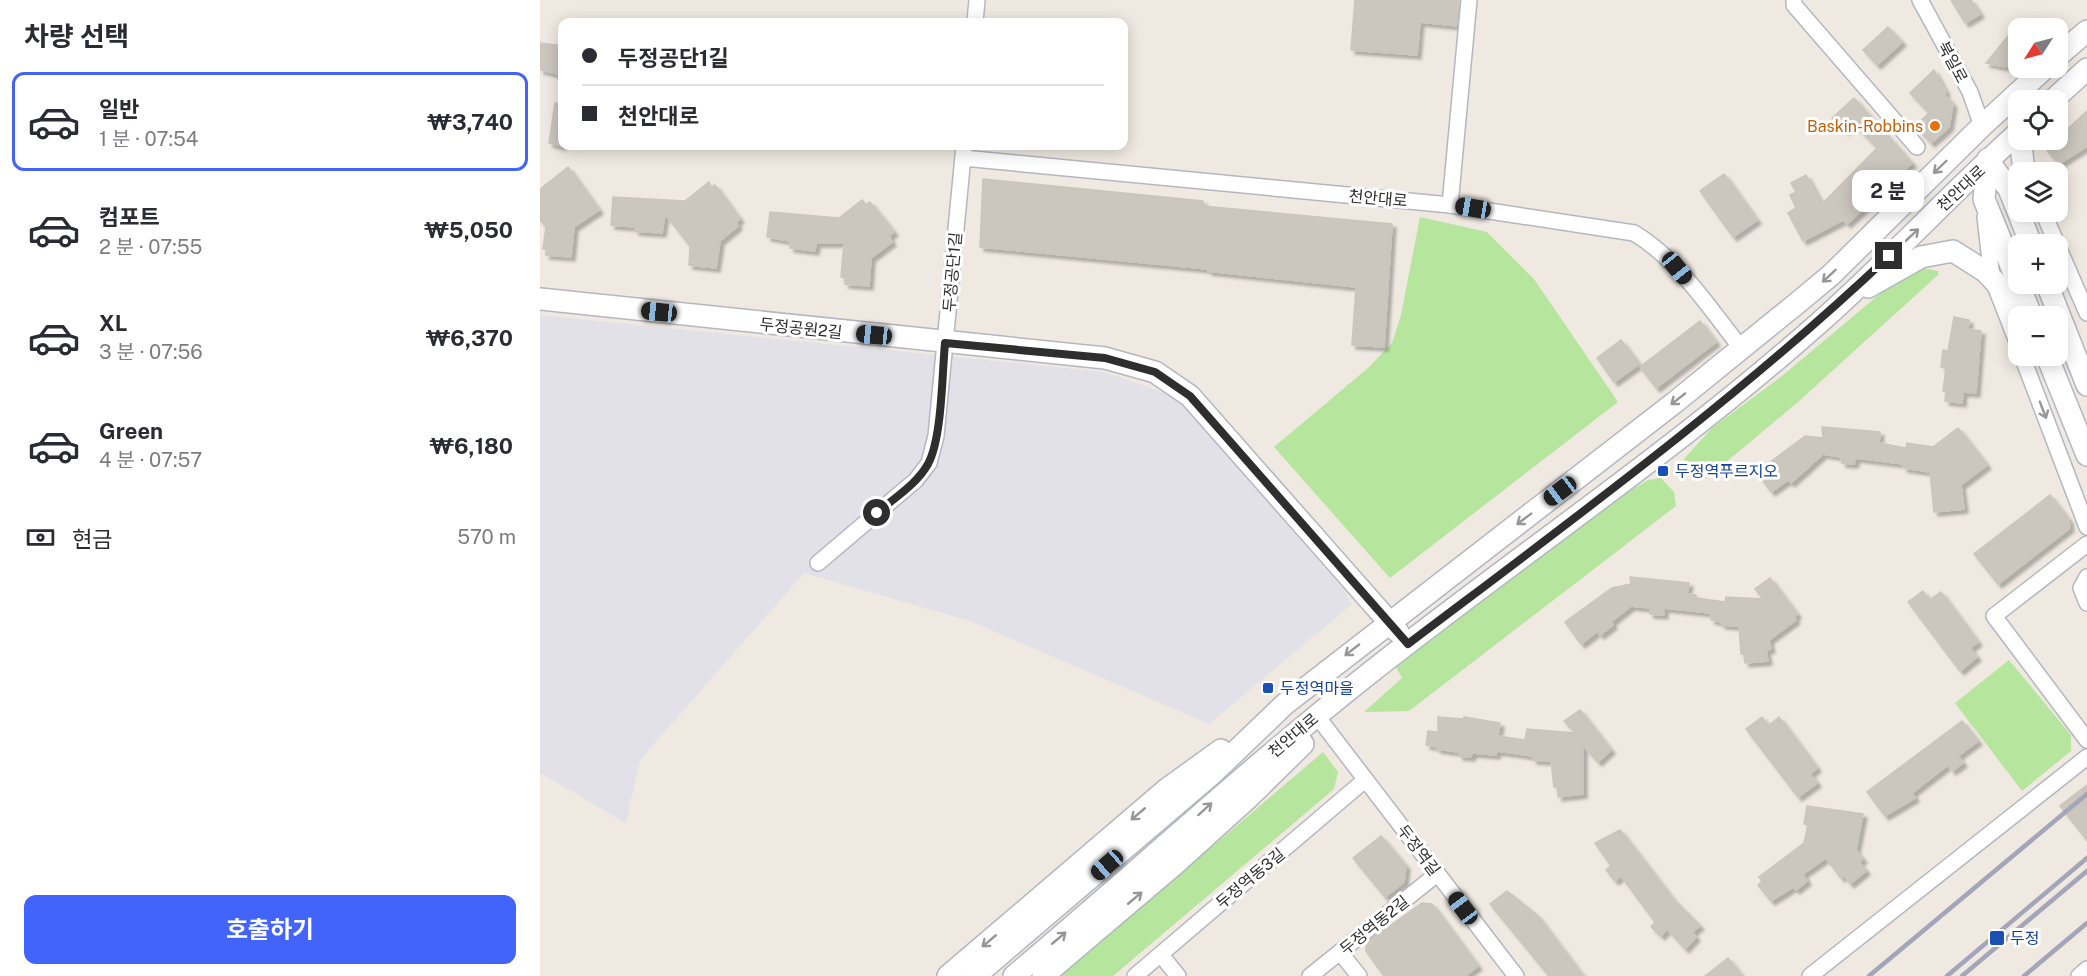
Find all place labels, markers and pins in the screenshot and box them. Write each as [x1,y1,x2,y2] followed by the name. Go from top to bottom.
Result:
[1807,117,1923,136] place label: Baskin-Robbins
[1928,119,1942,133] marker: Baskin-Robbins
[1675,462,1778,481] place label: 두정역푸르지오
[1656,464,1670,478] marker: 두정역푸르지오
[1280,679,1354,698] place label: 두정역마을
[1261,681,1275,695] marker: 두정역마을
[1988,929,2006,947] marker: 두정
[2010,929,2039,948] place label: 두정

